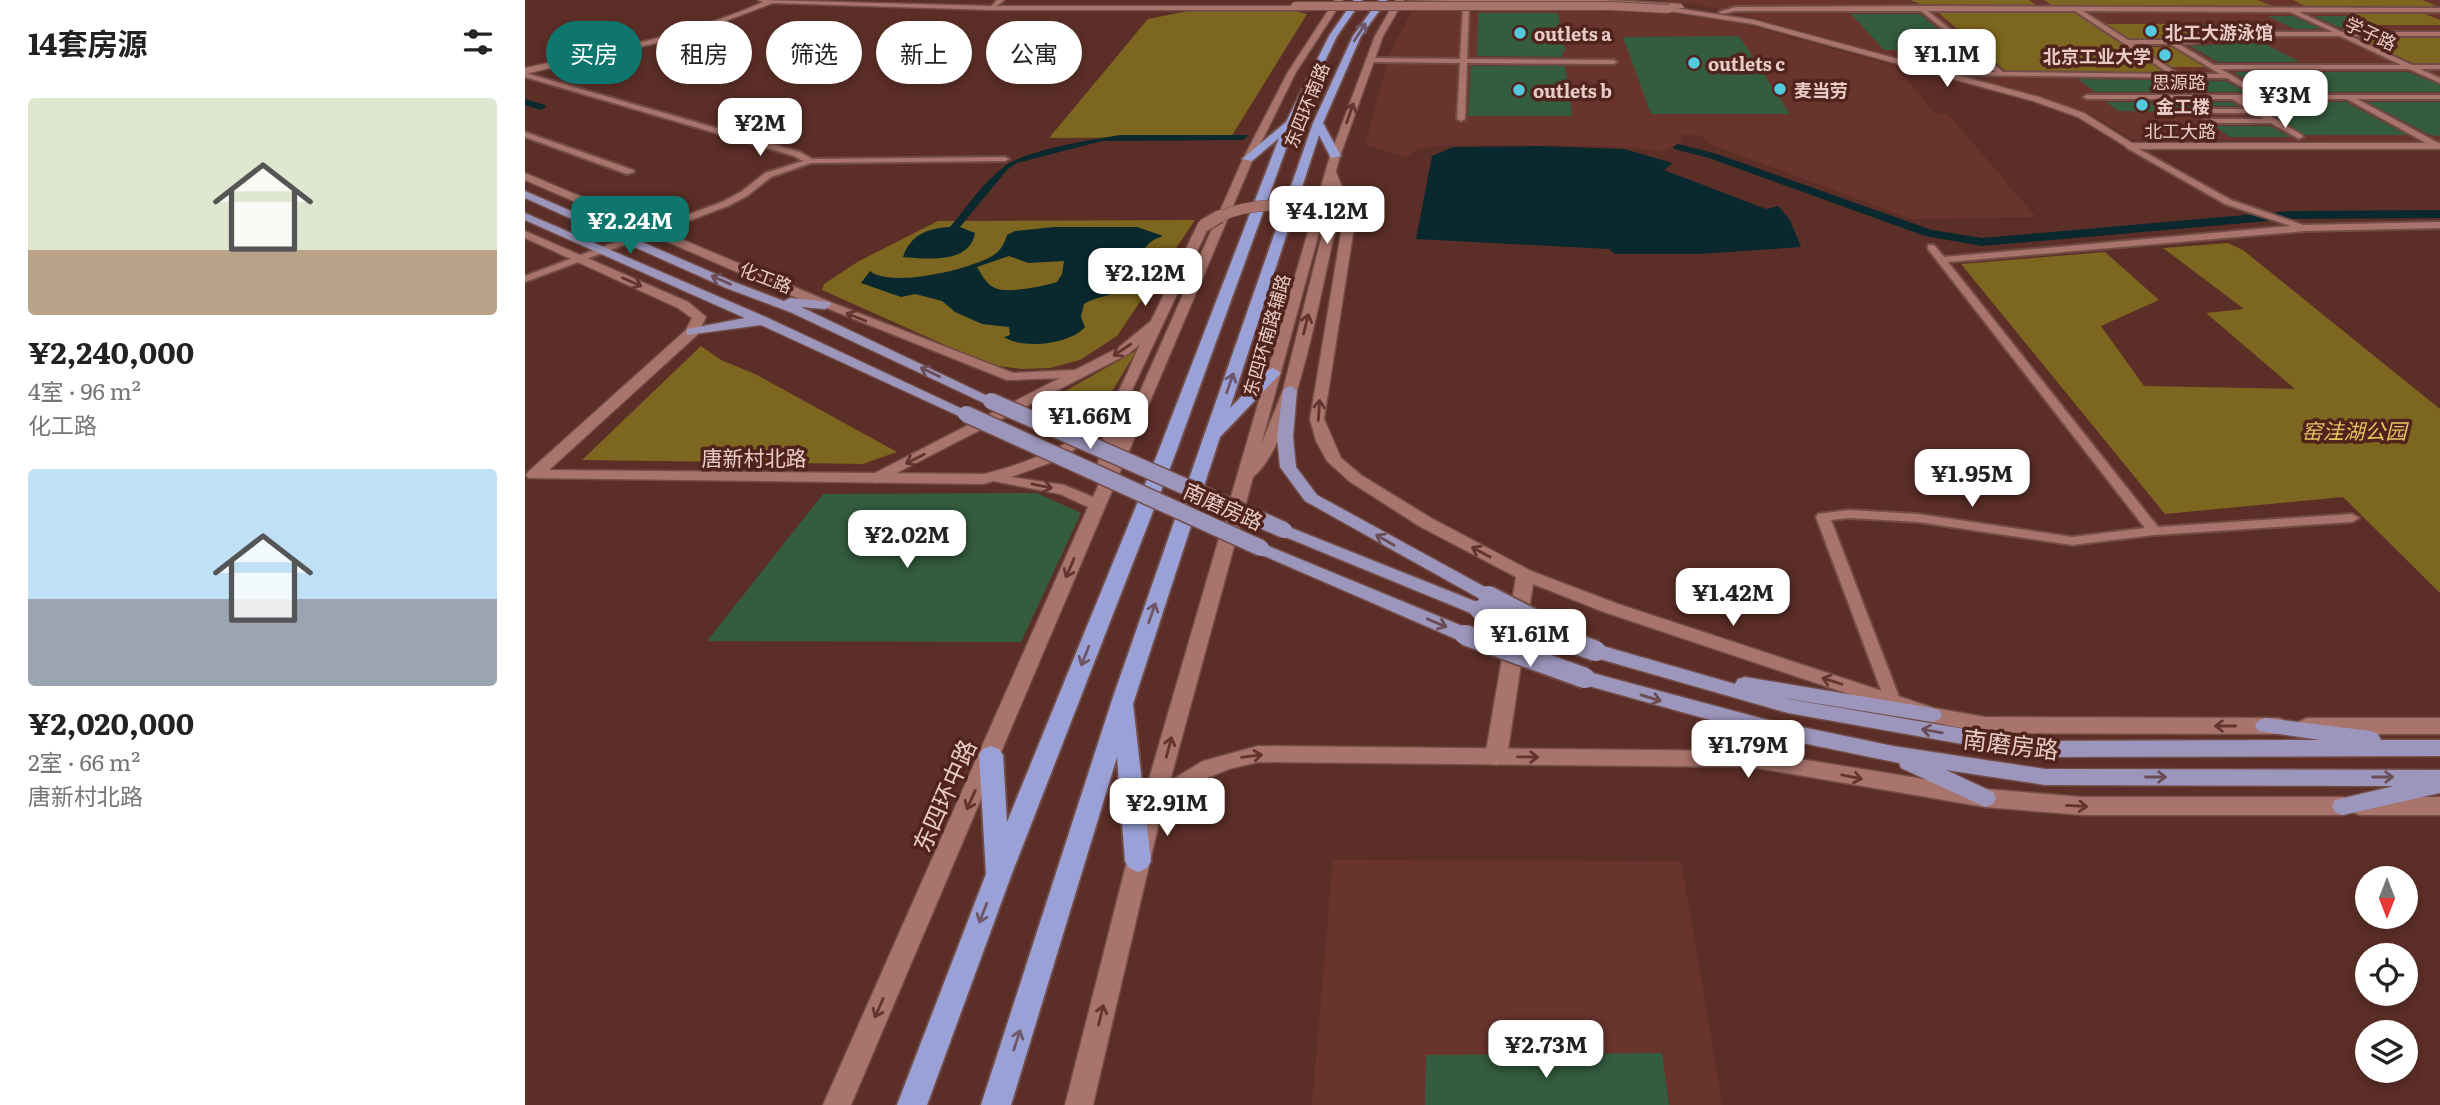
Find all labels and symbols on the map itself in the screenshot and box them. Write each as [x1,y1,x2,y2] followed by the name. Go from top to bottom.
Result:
[2341,9,2401,57] street label: 学子路
[2165,18,2273,45] place label: 北工大游泳馆
[1534,20,1612,47] place label: outlets a
[1353,23,1368,42] one-way arrow
[2143,23,2159,39] marker: 北工大游泳馆
[1512,25,1528,41] marker: outlets a
[1898,29,1996,89] pin: ¥1.1M
[2043,42,2151,69] place label: 北京工业大学
[2157,47,2173,63] marker: 北京工业大学
[1708,50,1785,77] place label: outlets c
[1686,55,1702,71] marker: outlets c
[1277,58,1335,152] street label: 东四环南路
[2152,68,2206,95] street label: 思源路
[2251,71,2319,130] pin: ¥3M
[1794,76,1848,103] place label: 麦当劳
[1533,77,1612,104] place label: outlets b
[1772,81,1788,97] marker: 麦当劳
[1511,82,1527,98] marker: outlets b
[2156,92,2210,119] place label: 金工楼
[2134,97,2150,113] marker: 金工楼
[726,99,794,158] pin: ¥2M
[1345,103,1357,125] one-way arrow
[2144,117,2216,144] street label: 北工大路
[1270,187,1384,246] pin: ¥4.12M
[573,196,687,256] pin: ¥2.24M
[1088,248,1202,308] pin: ¥2.12M
[736,255,796,299] street label: 化工路
[1236,271,1296,399] street label: 东四环南路辅路
[711,273,733,286] one-way arrow
[620,277,642,290] one-way arrow
[845,310,867,323] one-way arrow
[1300,313,1313,336] one-way arrow
[1112,343,1132,357] one-way arrow
[919,365,941,378] one-way arrow
[1225,372,1237,394] one-way arrow
[1033,392,1147,451] pin: ¥1.66M
[1313,399,1326,422] one-way arrow
[2302,414,2409,445] park label: 窑洼湖公园
[702,441,807,472] street label: 唐新村北路
[1915,449,2029,509] pin: ¥1.95M
[905,452,925,466] one-way arrow
[1179,474,1269,536] street label: 南磨房路
[1030,479,1053,493] one-way arrow
[850,510,964,570] pin: ¥2.02M
[1375,533,1395,547] one-way arrow
[1472,544,1492,558] one-way arrow
[1063,557,1076,579] one-way arrow
[1676,568,1790,628] pin: ¥1.42M
[1146,602,1159,624] one-way arrow
[1473,610,1587,669] pin: ¥1.61M
[1426,617,1447,630] one-way arrow
[1078,645,1091,667] one-way arrow
[1822,674,1844,687] one-way arrow
[1639,692,1661,705] one-way arrow
[2214,719,2237,733] one-way arrow
[1691,720,1805,780] pin: ¥1.79M
[1961,720,2061,766] street label: 南磨房路
[1921,724,1944,737] one-way arrow
[903,733,983,857] street label: 东四环中路
[1163,736,1176,758] one-way arrow
[1240,749,1263,762] one-way arrow
[1516,750,1539,764] one-way arrow
[1840,770,1863,784] one-way arrow
[2144,770,2167,784] one-way arrow
[2371,770,2394,784] one-way arrow
[1110,778,1224,838] pin: ¥2.91M
[964,789,977,810] one-way arrow
[2066,799,2089,812] one-way arrow
[2355,866,2419,929] north arrow
[976,902,989,924] one-way arrow
[872,997,885,1018] one-way arrow
[1095,1004,1108,1027] one-way arrow
[1489,1020,1603,1080] pin: ¥2.73M
[1011,1029,1024,1051] one-way arrow

